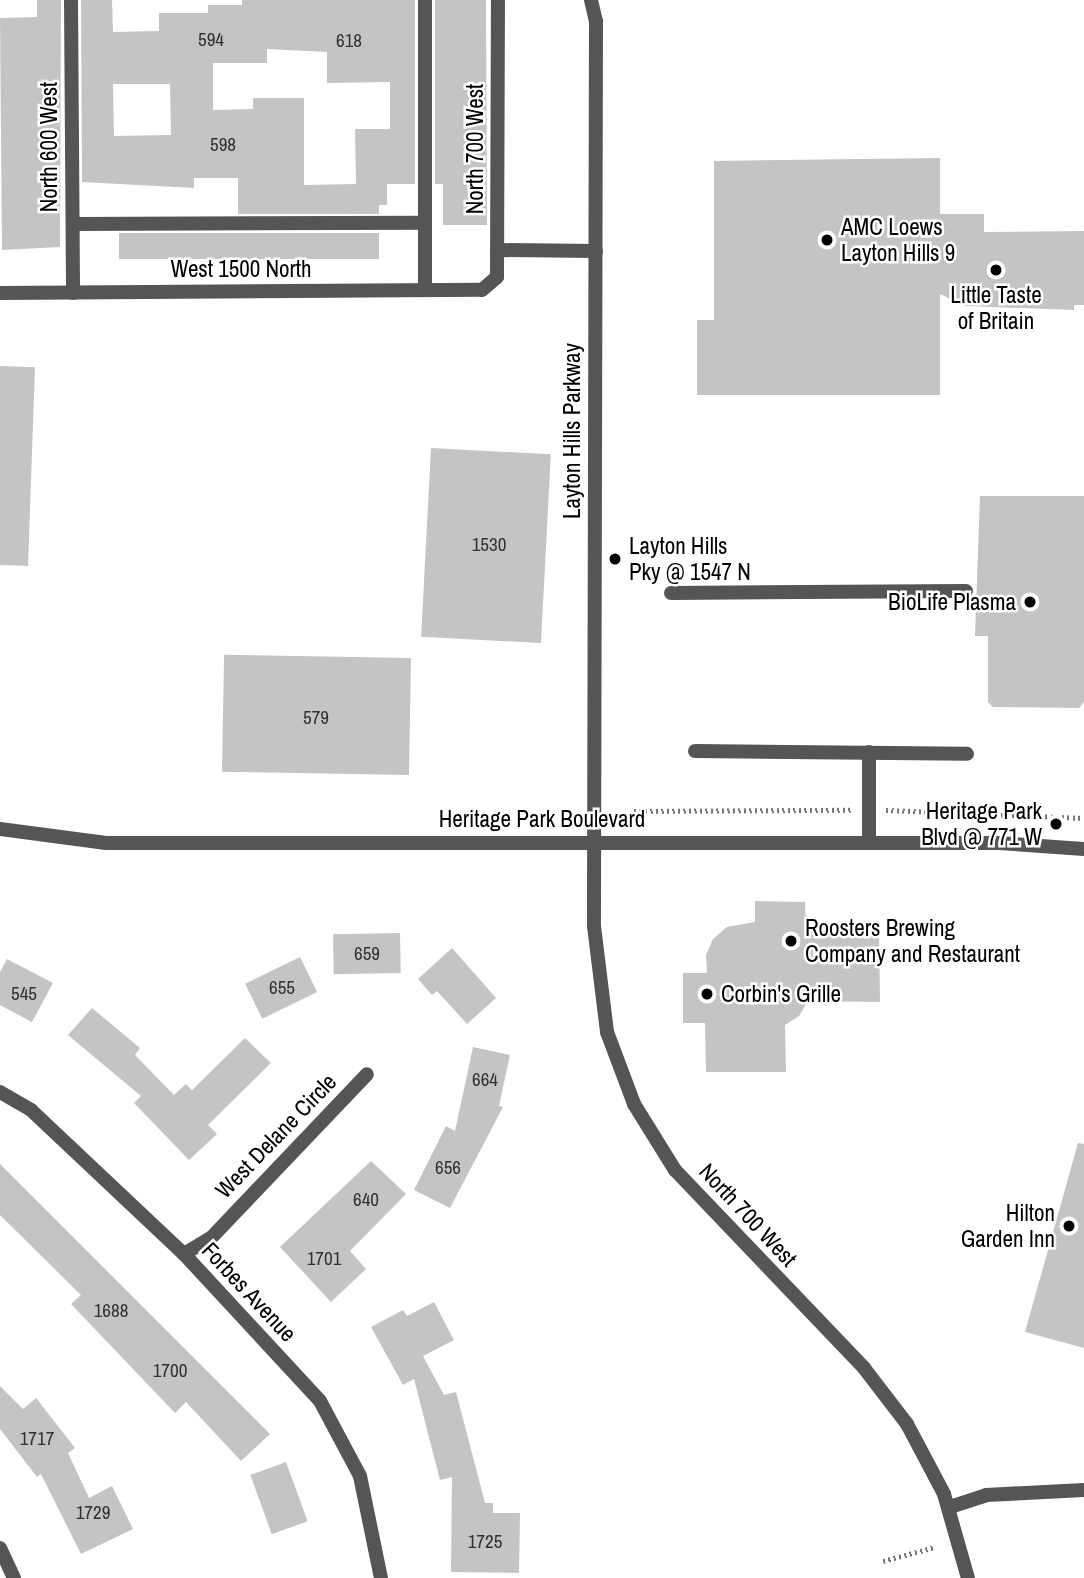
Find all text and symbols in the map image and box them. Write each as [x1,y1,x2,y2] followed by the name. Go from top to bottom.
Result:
[198,29,224,51] house number: 594
[336,30,362,52] house number: 618
[35,82,63,212] street label: North 600 West
[461,84,489,214] street label: North 700 West
[210,134,236,156] house number: 598
[841,213,955,267] place label: AMC Loews Layton Hills 9
[819,232,835,248] marker: AMC Loews Layton Hills 9
[170,255,312,283] street label: West 1500 North
[988,262,1004,278] marker: Little Taste of Britain
[950,281,1042,335] place label: Little Taste of Britain
[558,343,586,519] street label: Layton Hills Parkway
[629,532,751,586] place label: Layton Hills Pky @ 1547 N
[472,534,506,556] house number: 1530
[607,551,623,567] marker: Layton Hills Pky @ 1547 N
[888,588,1016,616] place label: BioLife Plasma
[1022,594,1038,610] marker: BioLife Plasma
[303,707,329,729] house number: 579
[921,797,1042,851] place label: Heritage Park Blvd @ 771 W
[439,805,645,833] street label: Heritage Park Boulevard
[1048,816,1064,832] marker: Heritage Park Blvd @ 771 W
[805,914,1020,968] place label: Roosters Brewing Company and Restaurant
[783,933,799,949] marker: Roosters Brewing Company and Restaurant
[354,943,380,965] house number: 659
[269,977,295,999] house number: 655
[721,980,841,1008] place label: Corbin's Grille
[11,983,37,1005] house number: 545
[699,986,715,1002] marker: Corbin's Grille
[210,1068,342,1204] street label: West Delane Circle
[472,1069,498,1091] house number: 664
[435,1157,461,1179] house number: 656
[693,1158,803,1272] street label: North 700 West
[353,1189,379,1211] house number: 640
[961,1199,1055,1253] place label: Hilton Garden Inn
[1061,1218,1077,1234] marker: Hilton Garden Inn
[196,1236,302,1348] street label: Forbes Avenue
[307,1248,341,1270] house number: 1701
[94,1300,128,1322] house number: 1688
[153,1360,187,1382] house number: 1700
[20,1428,54,1450] house number: 1717
[76,1502,110,1524] house number: 1729
[468,1531,502,1553] house number: 1725

